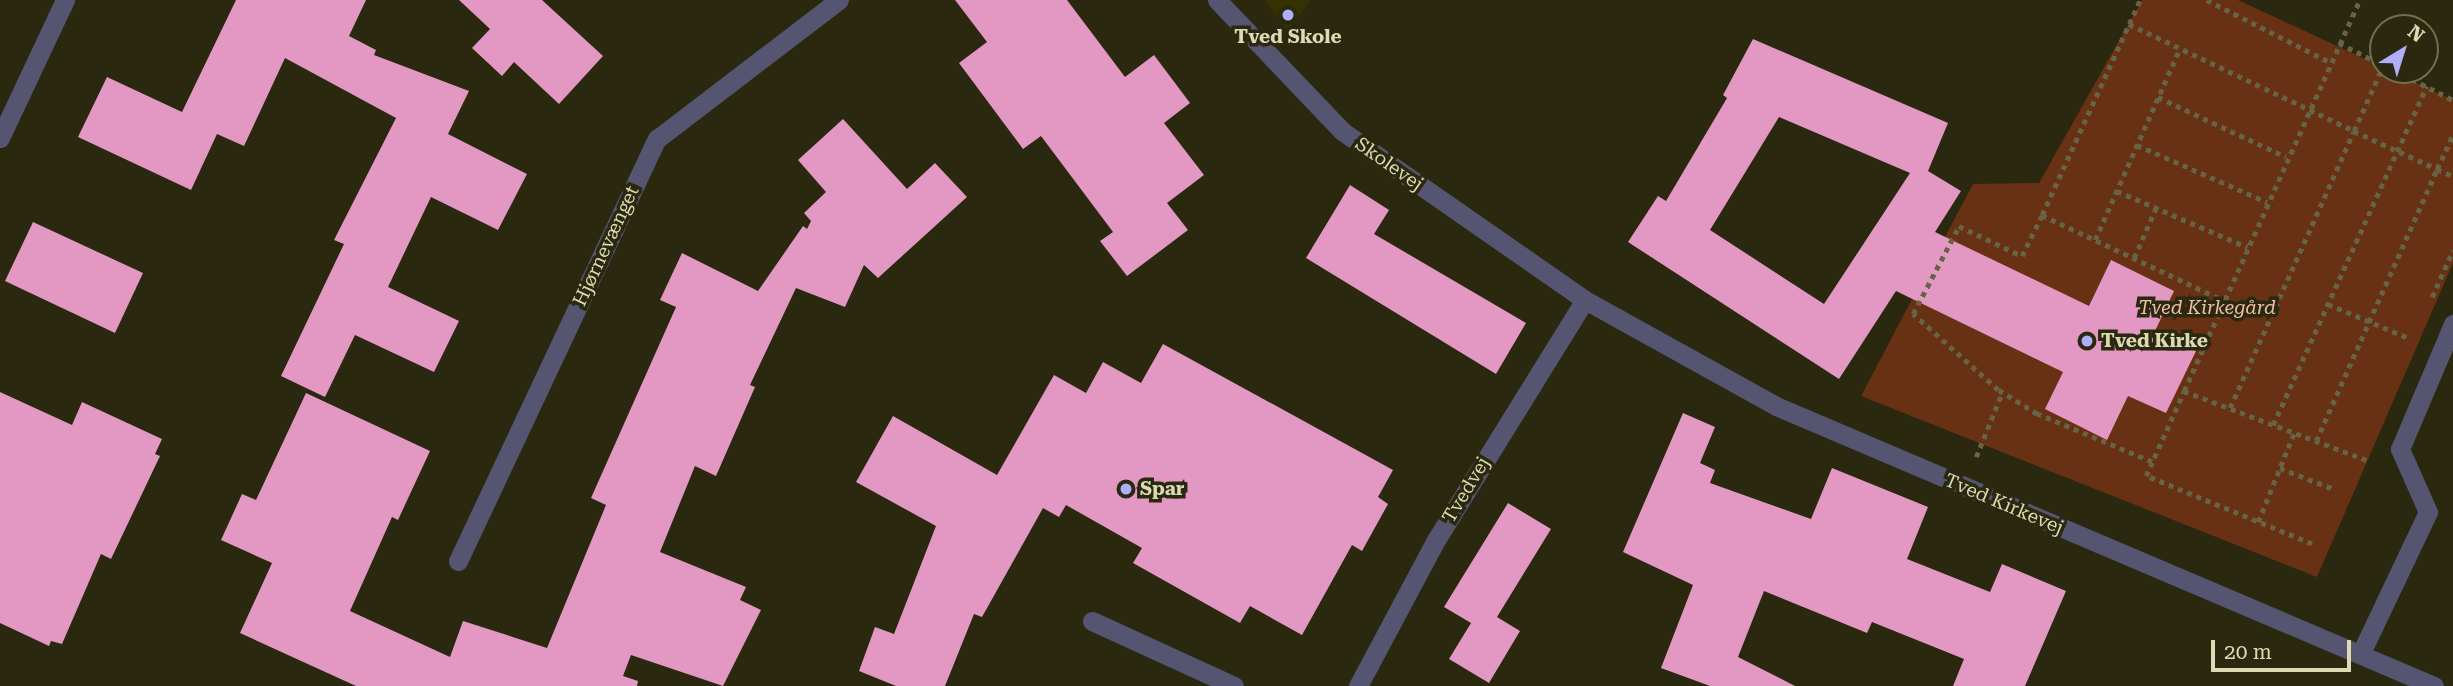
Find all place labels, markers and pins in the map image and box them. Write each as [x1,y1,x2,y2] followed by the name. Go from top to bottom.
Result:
[1280,7,1296,23] marker: Tved Skole
[1234,26,1342,48] place label: Tved Skole
[2101,330,2208,352] place label: Tved Kirke
[2079,333,2095,349] marker: Tved Kirke
[1140,478,1185,500] place label: Spar
[1118,481,1134,497] marker: Spar

